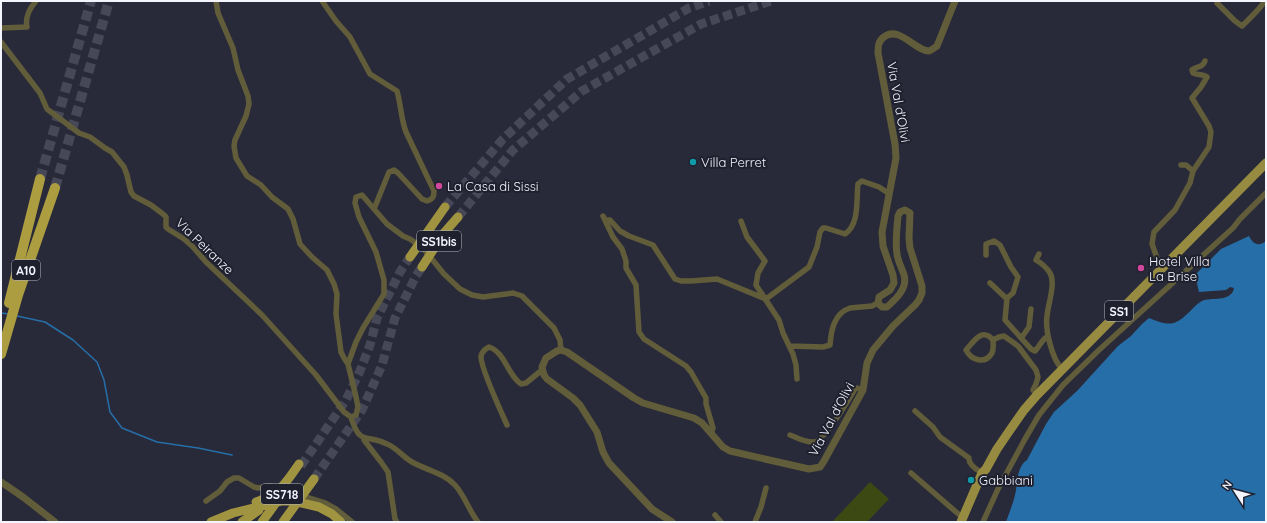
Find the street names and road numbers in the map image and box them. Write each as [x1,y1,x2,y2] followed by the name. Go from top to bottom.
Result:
[884,60,914,144] street label: Via Val d'Olivi
[173,214,237,278] street label: Via Peiranze
[417,231,461,251] road number: SS1bis
[12,260,40,280] road number: A10
[1105,301,1133,321] road number: SS1
[805,379,857,459] street label: Via Val d'Olivi
[261,484,303,504] road number: SS718

